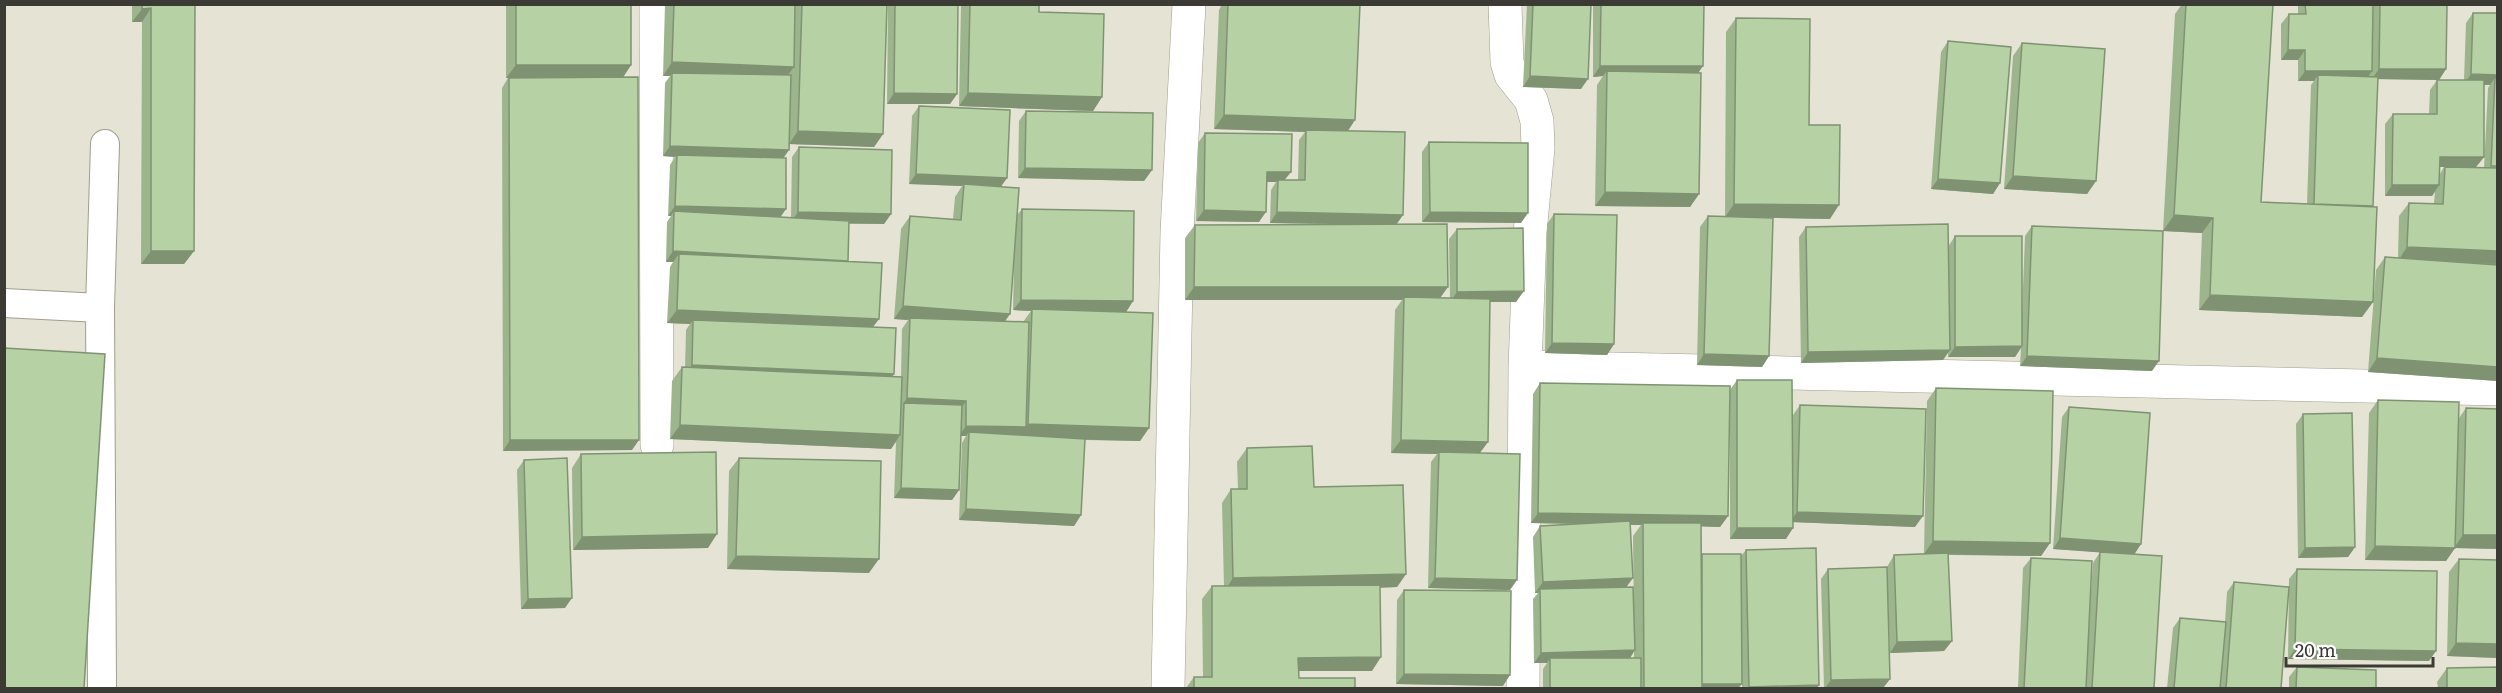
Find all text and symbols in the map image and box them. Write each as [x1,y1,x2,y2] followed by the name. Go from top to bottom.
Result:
[2286,630,2433,668] scale bar
[2295,636,2336,663] text: 20 m

